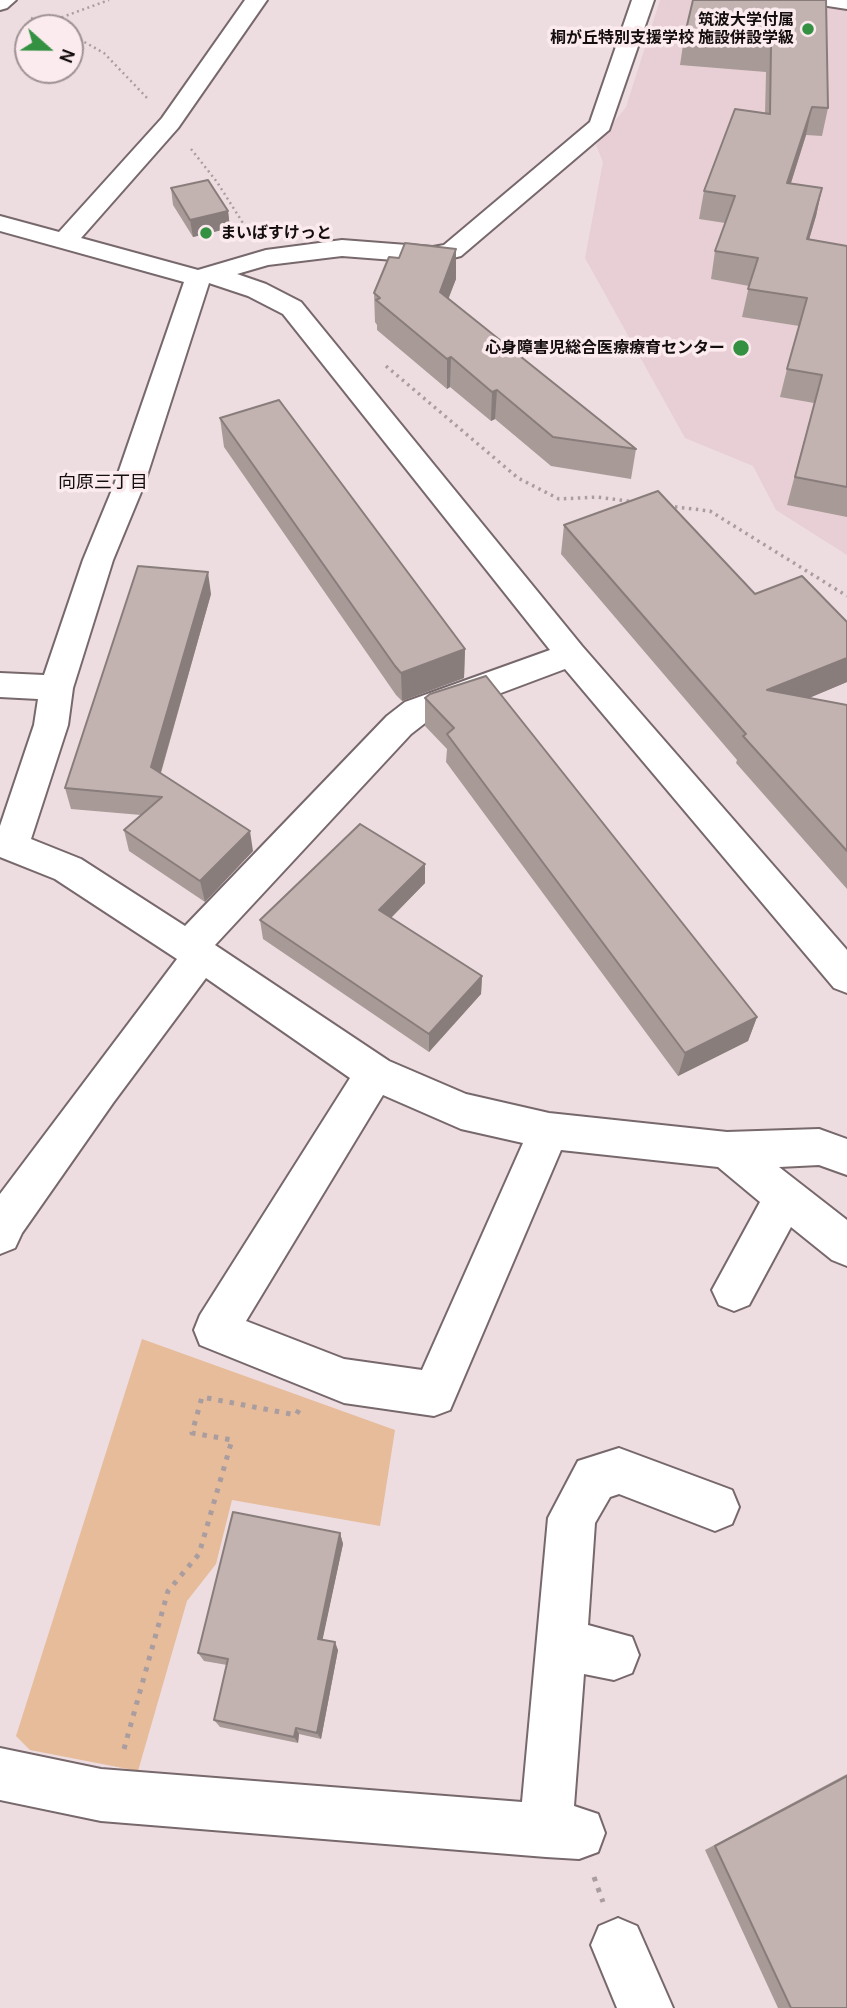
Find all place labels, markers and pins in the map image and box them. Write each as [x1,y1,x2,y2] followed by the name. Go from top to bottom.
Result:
[550,10,794,48] place label: 筑波大学付属 桐が丘特別支援学校 施設併設学級
[800,21,816,37] marker: 筑波大学付属 桐が丘特別支援学校 施設併設学級
[220,223,332,243] place label: まいばすけっと
[198,225,214,241] marker: まいばすけっと
[485,338,725,358] place label: 心身障害児総合医療療育センター
[731,338,751,358] marker: 心身障害児総合医療療育センター

